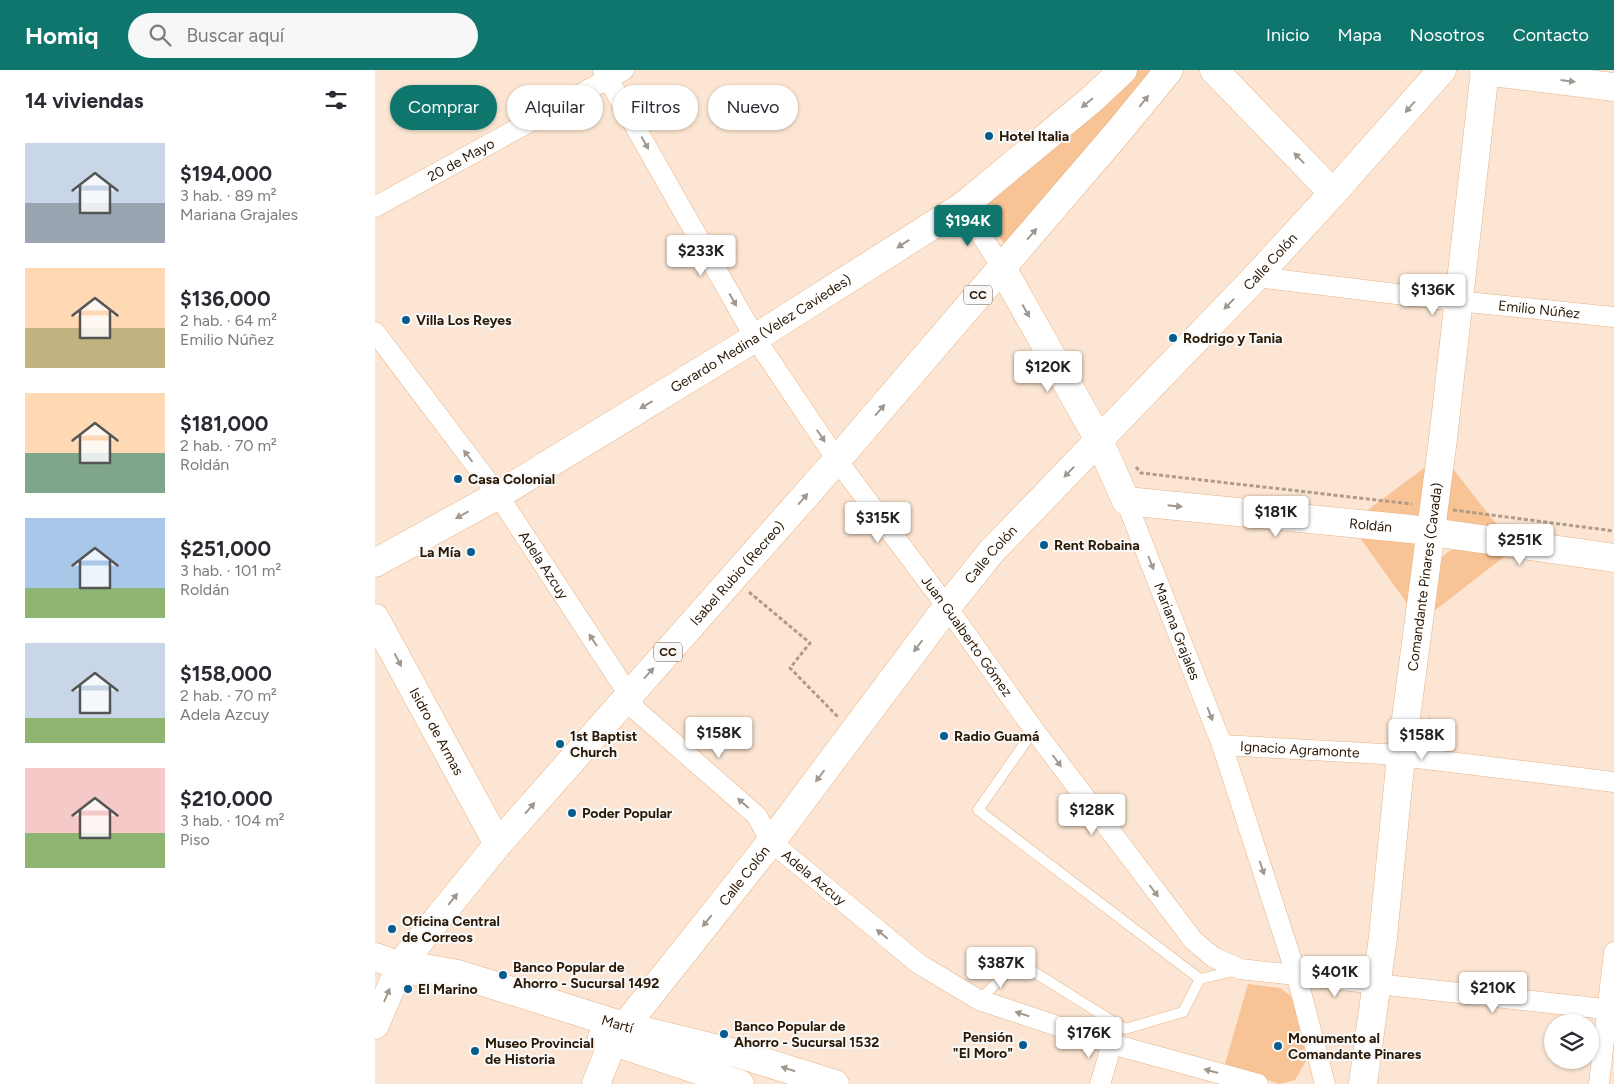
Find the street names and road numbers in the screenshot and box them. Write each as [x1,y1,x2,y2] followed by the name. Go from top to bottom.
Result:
[424,135,497,185] street label: 20 de Mayo
[1240,229,1301,294] street label: Calle Colón
[667,271,854,396] street label: Gerardo Medina (Velez Caviedes)
[964,286,992,304] road number: CC
[1497,297,1581,322] street label: Emilio Núñez
[1404,481,1446,672] street label: Comandante Pinares (Cavada)
[1348,514,1393,536] street label: Roldán
[686,517,788,629] street label: Isabel Rubio (Recreo)
[961,522,1021,587] street label: Calle Colón
[515,528,573,603] street label: Adela Azcuy
[918,572,1016,700] street label: Juan Gualberto Gómez
[1150,580,1204,682] street label: Mariana Grajales
[654,642,682,662] road number: CC
[406,685,467,778] street label: Isidro de Armas
[1240,738,1360,761] street label: Ignacio Agramonte
[715,842,773,909] street label: Calle Colón
[778,846,850,909] street label: Adela Azcuy
[600,1011,636,1037] street label: Martí

